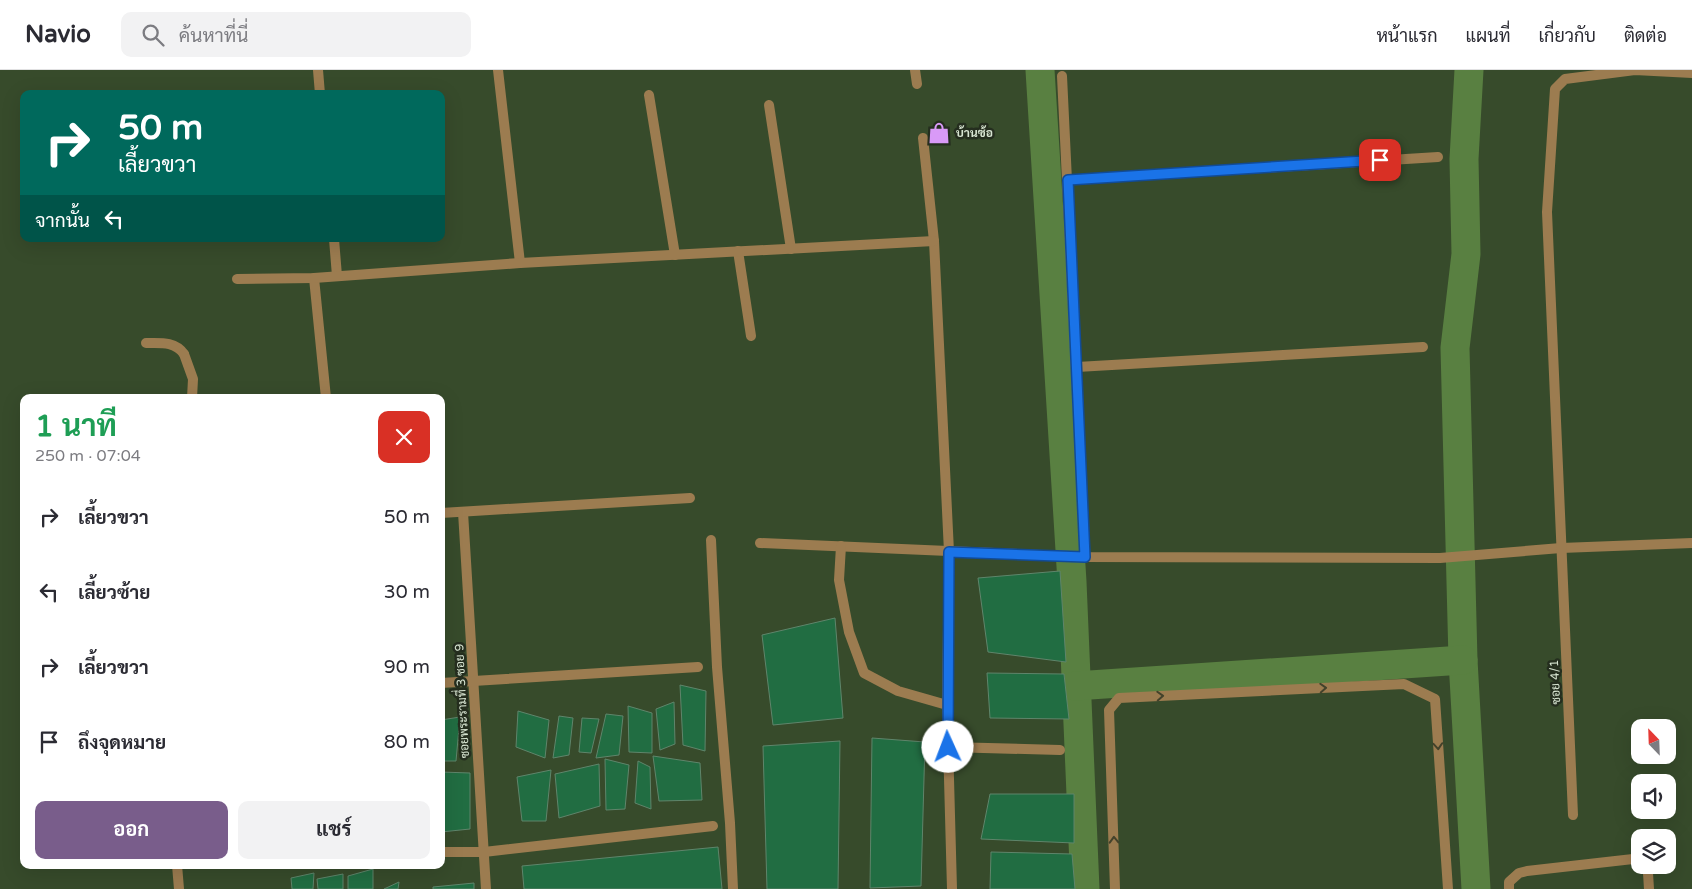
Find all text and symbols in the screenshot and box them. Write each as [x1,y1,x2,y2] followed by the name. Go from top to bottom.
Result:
[121,12,471,57] search box
[25,20,91,49] text: Navio
[139,21,167,49] icon: search
[179,25,248,47] text: ค้นหาที่นี่
[1376,25,1438,47] text: หน้าแรก
[1466,25,1510,47] text: แผนที่
[1538,25,1596,47] text: เกี่ยวกับ
[1624,25,1667,47] text: ติดต่อ
[118,107,203,149] text: 50 m
[35,110,100,175] icon: right
[926,120,952,146] shop icon: บ้านซ้อ
[956,125,993,140] place label: บ้านซ้อ
[1359,139,1401,181] pin
[1366,146,1394,174] icon: arrive
[118,152,196,178] text: เลี้ยวขวา
[100,205,128,233] icon: left
[35,210,90,232] text: จากนั้น
[35,408,117,445] text: 1 นาที
[378,411,430,463] button: close
[35,446,141,466] text: 250 m · 07:04
[35,503,63,531] icon: right
[384,506,430,528] text: 50 m
[78,507,149,529] text: เลี้ยวขวา
[35,578,63,606] icon: left
[384,581,430,603] text: 30 m
[78,582,150,604] text: เลี้ยวซ้าย
[448,643,472,759] street label: ซอยพระรามที่ 3 ซอย 9
[35,653,63,681] icon: right
[384,656,430,678] text: 90 m
[78,657,149,679] text: เลี้ยวขวา
[1547,659,1563,705] street label: ซอย 4/1
[1319,682,1327,693] one-way arrow
[1157,690,1165,701] one-way arrow
[1631,719,1676,764] north arrow
[1631,719,1676,874] map controls
[921,720,973,772] position arrow
[35,728,63,756] icon: arrive
[384,731,430,753] text: 80 m
[78,732,166,754] text: ถึงจุดหมาย
[1433,742,1444,750] one-way arrow
[1631,774,1676,819] button: sound
[35,801,228,859] button: ออก
[238,801,430,859] button: แชร์
[1631,829,1676,874] button: layers
[1108,836,1119,844] one-way arrow

